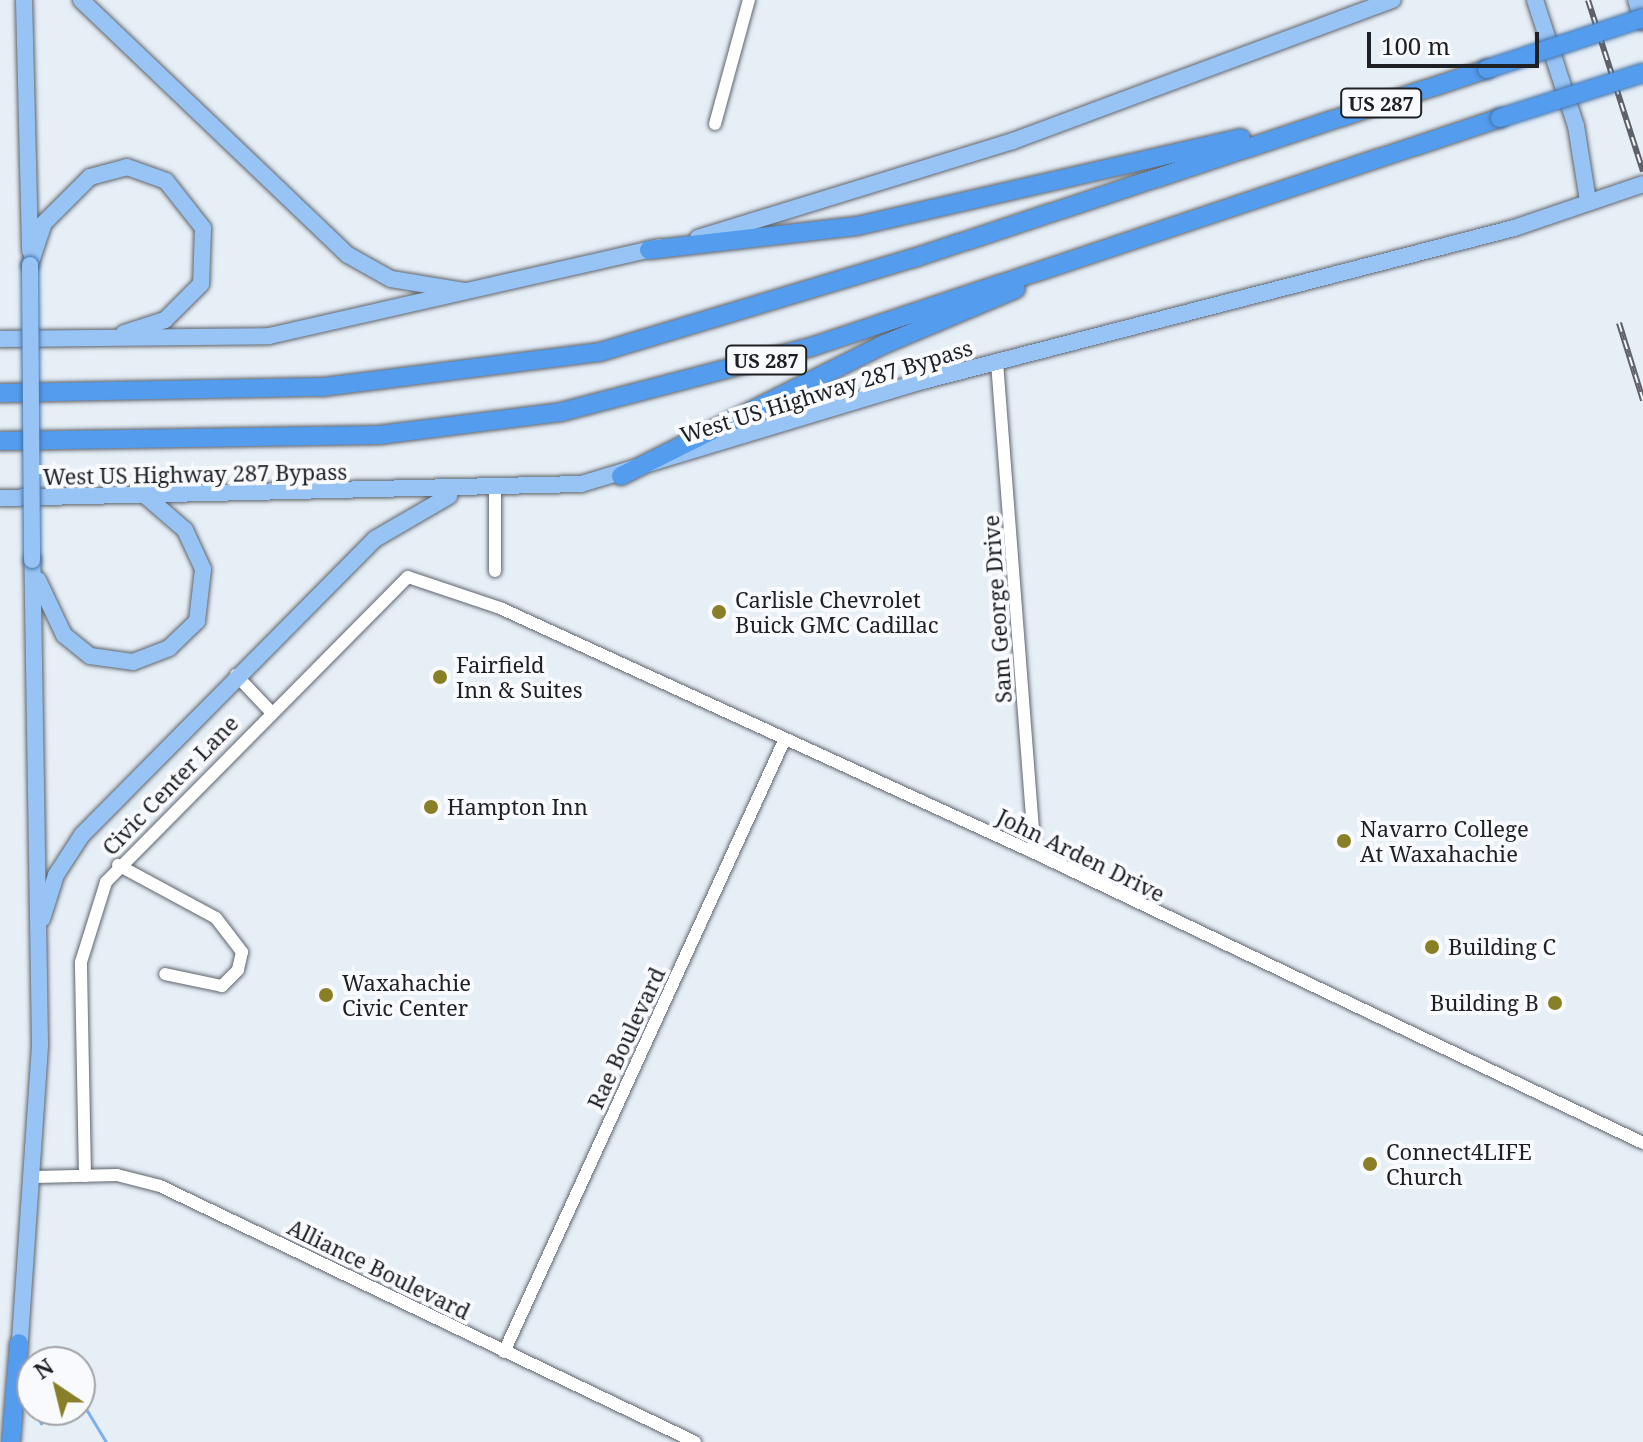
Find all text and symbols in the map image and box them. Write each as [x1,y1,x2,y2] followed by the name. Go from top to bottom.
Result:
[1371,16,1543,66] scale bar
[1381,29,1450,62] text: 100 m
[1339,87,1423,119] road number: US 287
[677,334,975,448] street label: West US Highway 287 Bypass
[724,344,808,376] road number: US 287
[43,458,347,490] street label: West US Highway 287 Bypass
[977,514,1017,704] street label: Sam George Drive
[735,586,939,638] place label: Carlisle Chevrolet Buick GMC Cadillac
[710,603,728,621] marker: Carlisle Chevrolet Buick GMC Cadillac
[456,651,583,702] place label: Fairfield Inn & Suites
[431,668,449,686] marker: Fairfield Inn & Suites
[97,710,243,860] street label: Civic Center Lane
[447,794,588,820] place label: Hampton Inn
[422,798,440,816] marker: Hampton Inn
[993,803,1169,907] street label: John Arden Drive
[1360,815,1529,866] place label: Navarro College At Waxahachie
[1335,832,1353,850] marker: Navarro College At Waxahachie
[1448,934,1556,960] place label: Building C
[1423,938,1441,956] marker: Building C
[582,963,670,1113] street label: Rae Boulevard
[342,969,471,1020] place label: Waxahachie Civic Center
[317,986,335,1004] marker: Waxahachie Civic Center
[1430,990,1539,1016] place label: Building B
[1546,994,1564,1012] marker: Building B
[1386,1138,1532,1190] place label: Connect4LIFE Church
[1361,1155,1379,1173] marker: Connect4LIFE Church
[283,1213,475,1325] street label: Alliance Boulevard
[16,1346,96,1426] north arrow
[28,1351,59,1385] text: N

